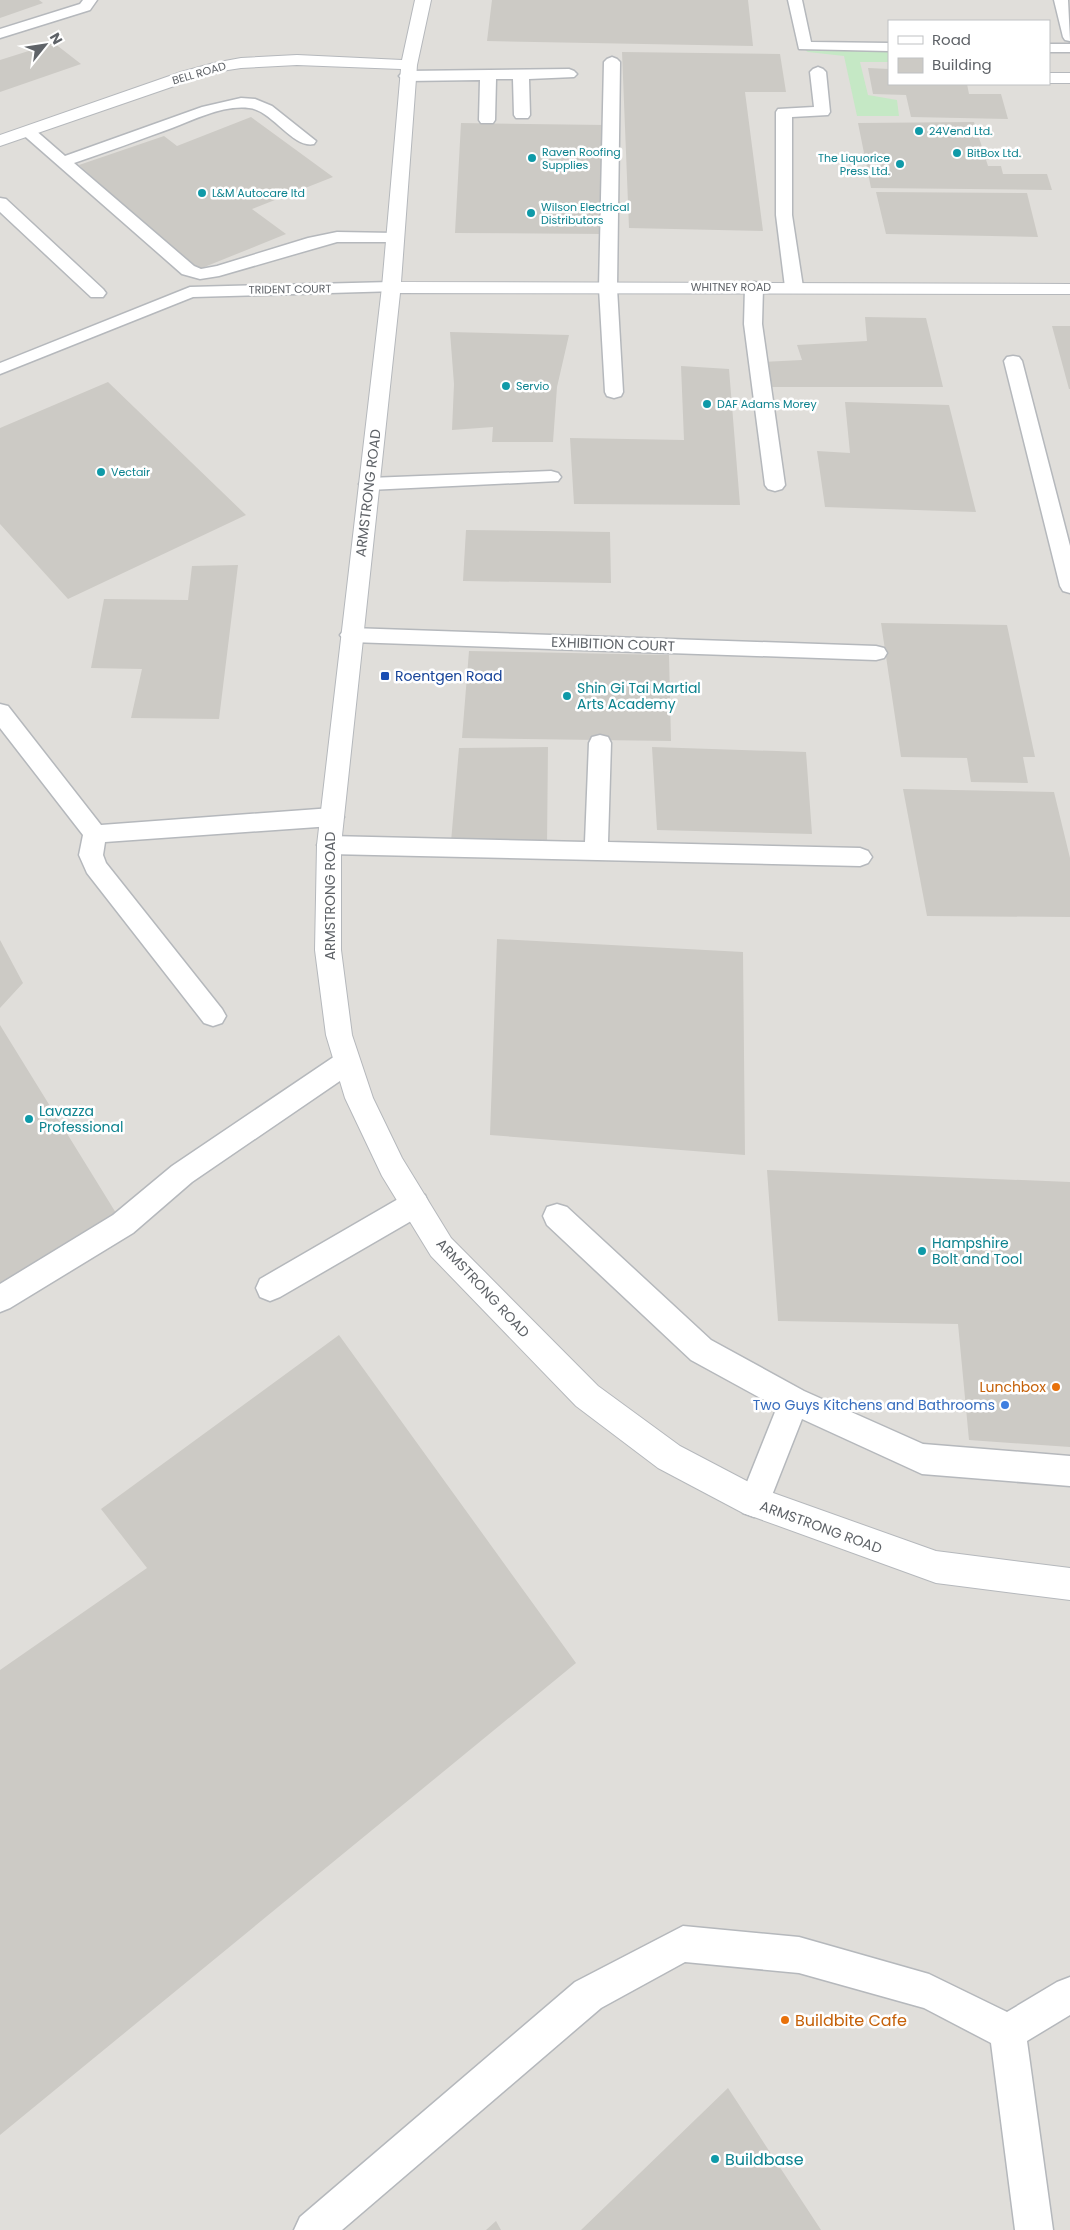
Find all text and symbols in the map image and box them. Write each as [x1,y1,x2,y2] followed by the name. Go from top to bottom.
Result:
[20,20,70,70] north arrow
[888,20,1050,85] legend
[45,29,68,48] text: N
[932,29,971,50] text: Road
[932,54,992,75] text: Building
[170,58,228,88] street label: BELL ROAD
[929,123,992,139] place label: 24Vend Ltd.
[913,125,925,137] marker: 24Vend Ltd.
[542,144,621,173] place label: Raven Roofing Supplies
[967,145,1021,161] place label: BitBox Ltd.
[951,147,963,159] marker: BitBox Ltd.
[818,150,890,179] place label: The Liquorice Press Ltd.
[526,152,538,164] marker: Raven Roofing Supplies
[894,158,906,170] marker: The Liquorice Press Ltd.
[212,185,305,201] place label: L&M Autocare ltd
[196,187,208,199] marker: L&M Autocare ltd
[541,199,629,228] place label: Wilson Electrical Distributors
[525,207,537,219] marker: Wilson Electrical Distributors
[691,279,771,295] street label: WHITNEY ROAD
[249,280,331,298] street label: TRIDENT COURT
[516,378,549,394] place label: Servio
[500,380,512,392] marker: Servio
[717,396,817,412] place label: DAF Adams Morey
[701,398,713,410] marker: DAF Adams Morey
[350,428,386,558] street label: ARMSTRONG ROAD
[111,464,150,480] place label: Vectair
[95,466,107,478] marker: Vectair
[551,632,676,656] street label: EXHIBITION COURT
[395,666,502,686] place label: Roentgen Road
[379,670,391,682] marker: Roentgen Road
[577,678,701,714] place label: Shin Gi Tai Martial Arts Academy
[561,690,573,702] marker: Shin Gi Tai Martial Arts Academy
[320,832,340,960] street label: ARMSTRONG ROAD
[39,1101,123,1137] place label: Lavazza Professional
[23,1113,35,1125] marker: Lavazza Professional
[932,1233,1022,1269] place label: Hampshire Bolt and Tool
[432,1234,534,1342] street label: ARMSTRONG ROAD
[916,1245,928,1257] marker: Hampshire Bolt and Tool
[979,1377,1046,1397] place label: Lunchbox
[1050,1381,1062,1393] marker: Lunchbox
[753,1395,995,1415] place label: Two Guys Kitchens and Bathrooms
[999,1399,1011,1411] marker: Two Guys Kitchens and Bathrooms
[757,1496,885,1558] street label: ARMSTRONG ROAD
[795,2009,907,2032] place label: Buildbite Cafe
[779,2014,791,2026] marker: Buildbite Cafe
[725,2148,804,2171] place label: Buildbase
[709,2153,721,2165] marker: Buildbase

